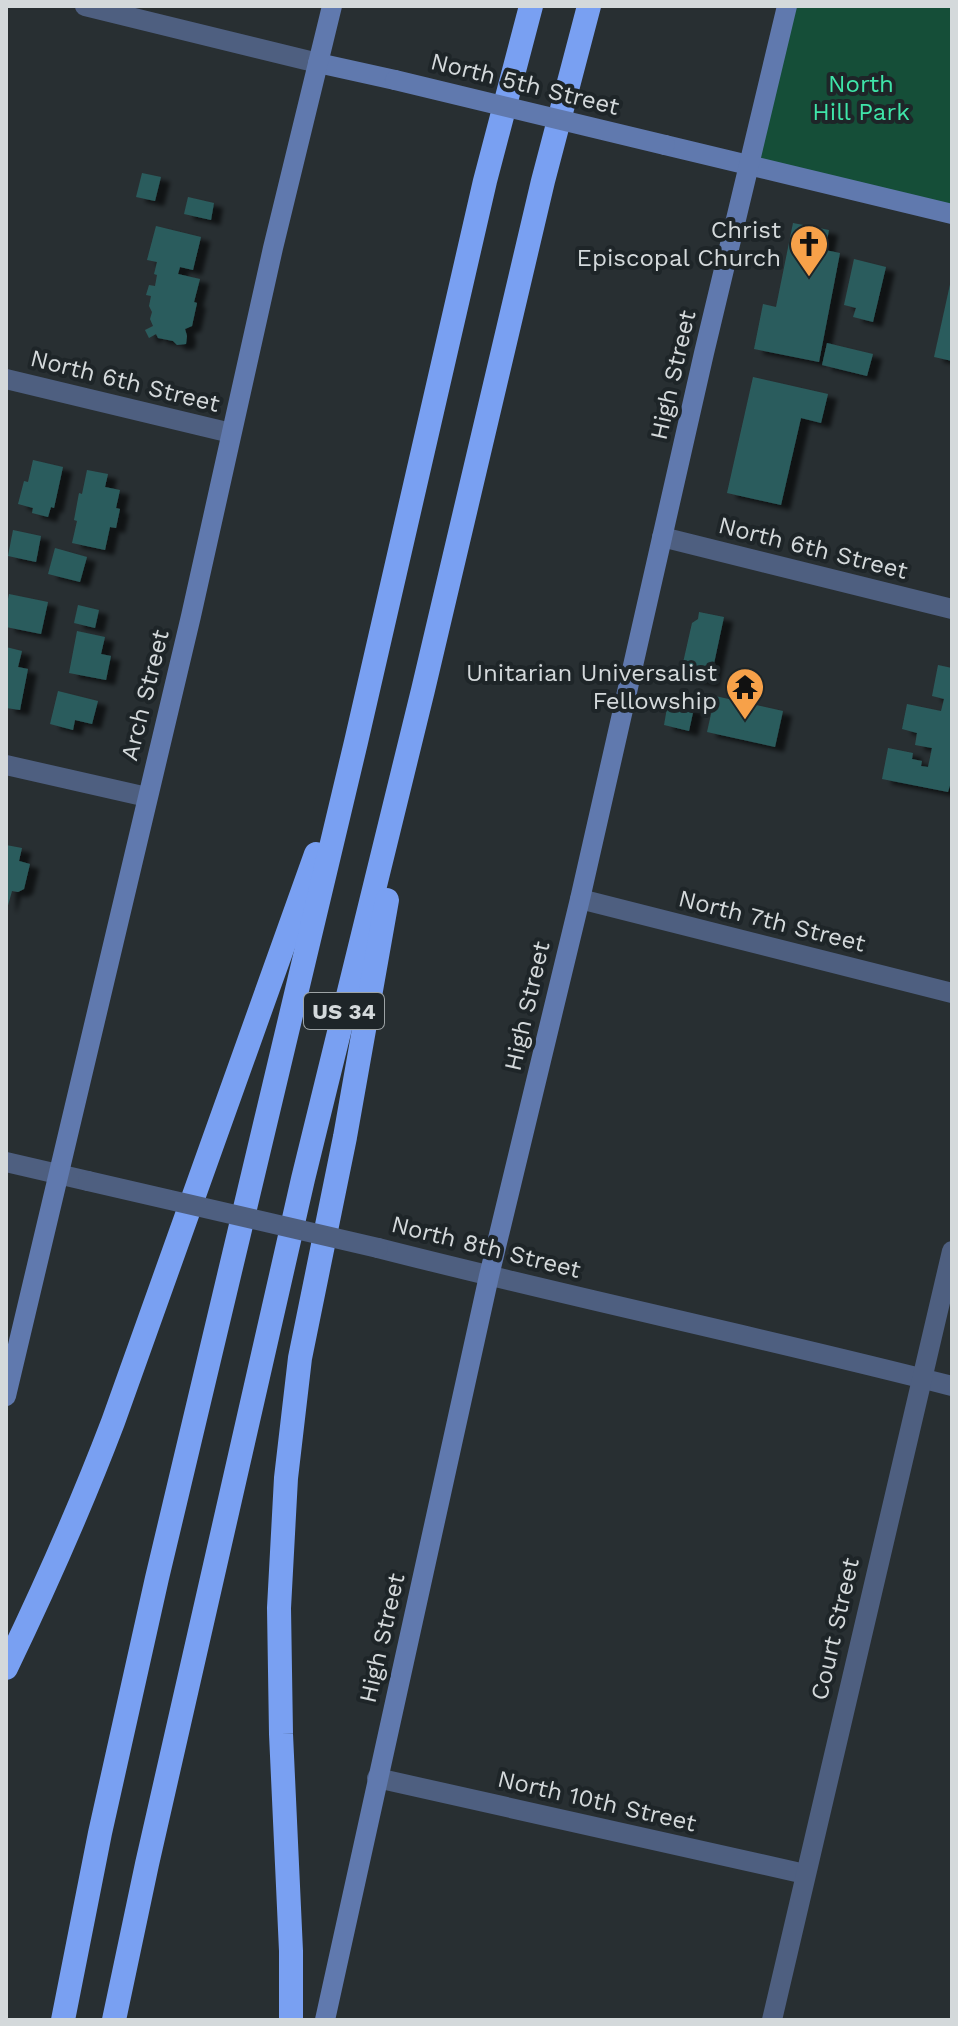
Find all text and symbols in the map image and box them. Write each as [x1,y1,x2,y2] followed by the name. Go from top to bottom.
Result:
[428,47,622,121] street label: North 5th Street
[812,70,910,126] park label: North Hill Park
[577,216,781,272] place label: Christ Episcopal Church
[788,223,830,278] church icon: Christ Episcopal Church
[645,308,701,442] street label: High Street
[28,344,222,418] street label: North 6th Street
[716,511,910,585] street label: North 6th Street
[115,627,175,763] street label: Arch Street
[466,659,717,715] place label: Unitarian Universalist Fellowship
[724,666,766,721] temple icon: Unitarian Universalist Fellowship
[676,884,868,958] street label: North 7th Street
[499,939,555,1073] street label: High Street
[304,993,384,1029] road number: US 34
[388,1210,584,1284] street label: North 8th Street
[805,1555,865,1703] street label: Court Street
[354,1571,410,1705] street label: High Street
[495,1765,699,1837] street label: North 10th Street

